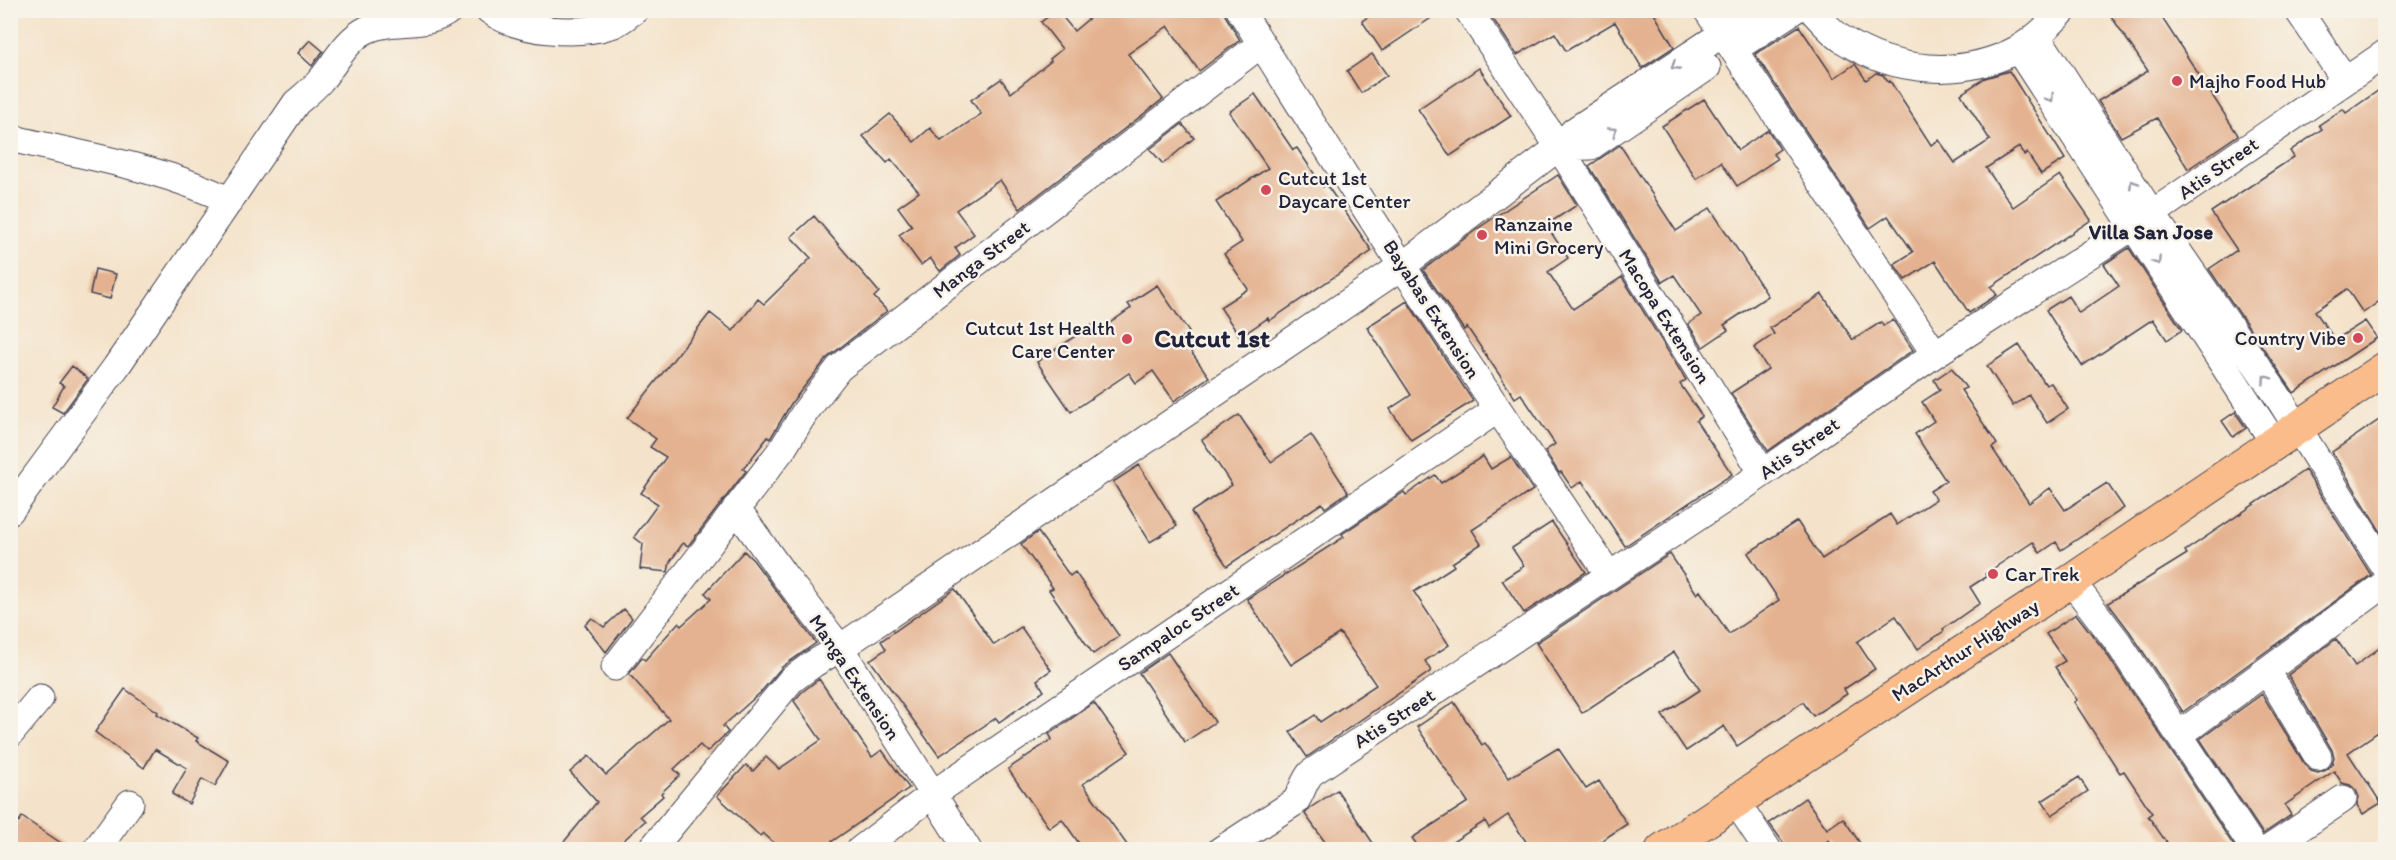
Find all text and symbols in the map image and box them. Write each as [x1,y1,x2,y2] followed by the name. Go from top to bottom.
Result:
[1671,58,1681,70] one-way arrow
[2189,69,2326,93] place label: Majho Food Hub
[2170,74,2184,88] marker: Majho Food Hub
[2043,91,2054,102] one-way arrow
[1606,127,1617,138] one-way arrow
[2173,131,2263,204] street label: Atis Street
[1278,166,1411,213] place label: Cutcut 1st Daycare Center
[2129,179,2140,190] one-way arrow
[1259,183,1273,197] marker: Cutcut 1st Daycare Center
[1494,212,1604,259] place label: Ranzaine Mini Grocery
[928,214,1035,303] street label: Manga Street
[2089,219,2213,244] district label: Villa San Jose
[1475,228,1489,242] marker: Ranzaine Mini Grocery
[1378,235,1486,383] street label: Bayabas Extension
[1614,244,1716,388] street label: Macopa Extension
[2149,255,2161,265] one-way arrow
[965,316,1115,363] place label: Cutcut 1st Health Care Center
[1154,322,1270,354] district label: Cutcut 1st
[2235,326,2346,350] place label: Country Vibe
[2351,331,2365,345] marker: Country Vibe
[1120,332,1134,346] marker: Cutcut 1st Health Care Center
[2262,375,2273,386] one-way arrow
[1754,411,1844,484] street label: Atis Street
[2005,562,2080,586] place label: Car Trek
[1986,567,2000,581] marker: Car Trek
[1113,578,1243,676] street label: Sampaloc Street
[1887,593,2043,707] street label: MacArthur Highway
[804,610,906,744] street label: Manga Extension
[1349,683,1440,753] street label: Atis Street

